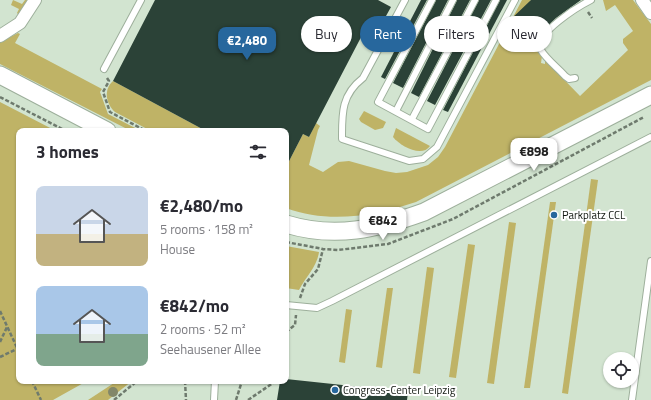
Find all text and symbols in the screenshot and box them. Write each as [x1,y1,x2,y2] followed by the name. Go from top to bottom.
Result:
[301,16,352,52] chip: Buy
[360,16,416,52] chip: Rent
[424,16,489,52] chip: Filters
[497,16,552,52] chip: New
[214,27,280,61] pin: €2,480
[227,30,267,50] text: €2,480
[510,138,558,172] pin: €898
[36,139,99,165] text: 3 homes
[247,141,269,163] icon: filters
[519,141,549,161] text: €898
[160,193,243,219] text: €2,480/mo
[68,202,116,250] icon: home
[359,207,407,241] pin: €842
[562,207,626,223] place label: Parkplatz CCL
[368,210,398,230] text: €842
[549,210,559,220] marker: Parkplatz CCL
[160,219,253,239] text: 5 rooms · 158 m²
[160,239,195,259] text: House
[160,293,229,319] text: €842/mo
[68,302,116,350] icon: home
[160,319,246,339] text: 2 rooms · 52 m²
[160,339,261,359] text: Seehausener Allee
[603,352,639,388] map controls
[603,352,639,388] button: locate
[343,382,456,398] place label: Congress-Center Leipzig
[330,385,340,395] marker: Congress-Center Leipzig

